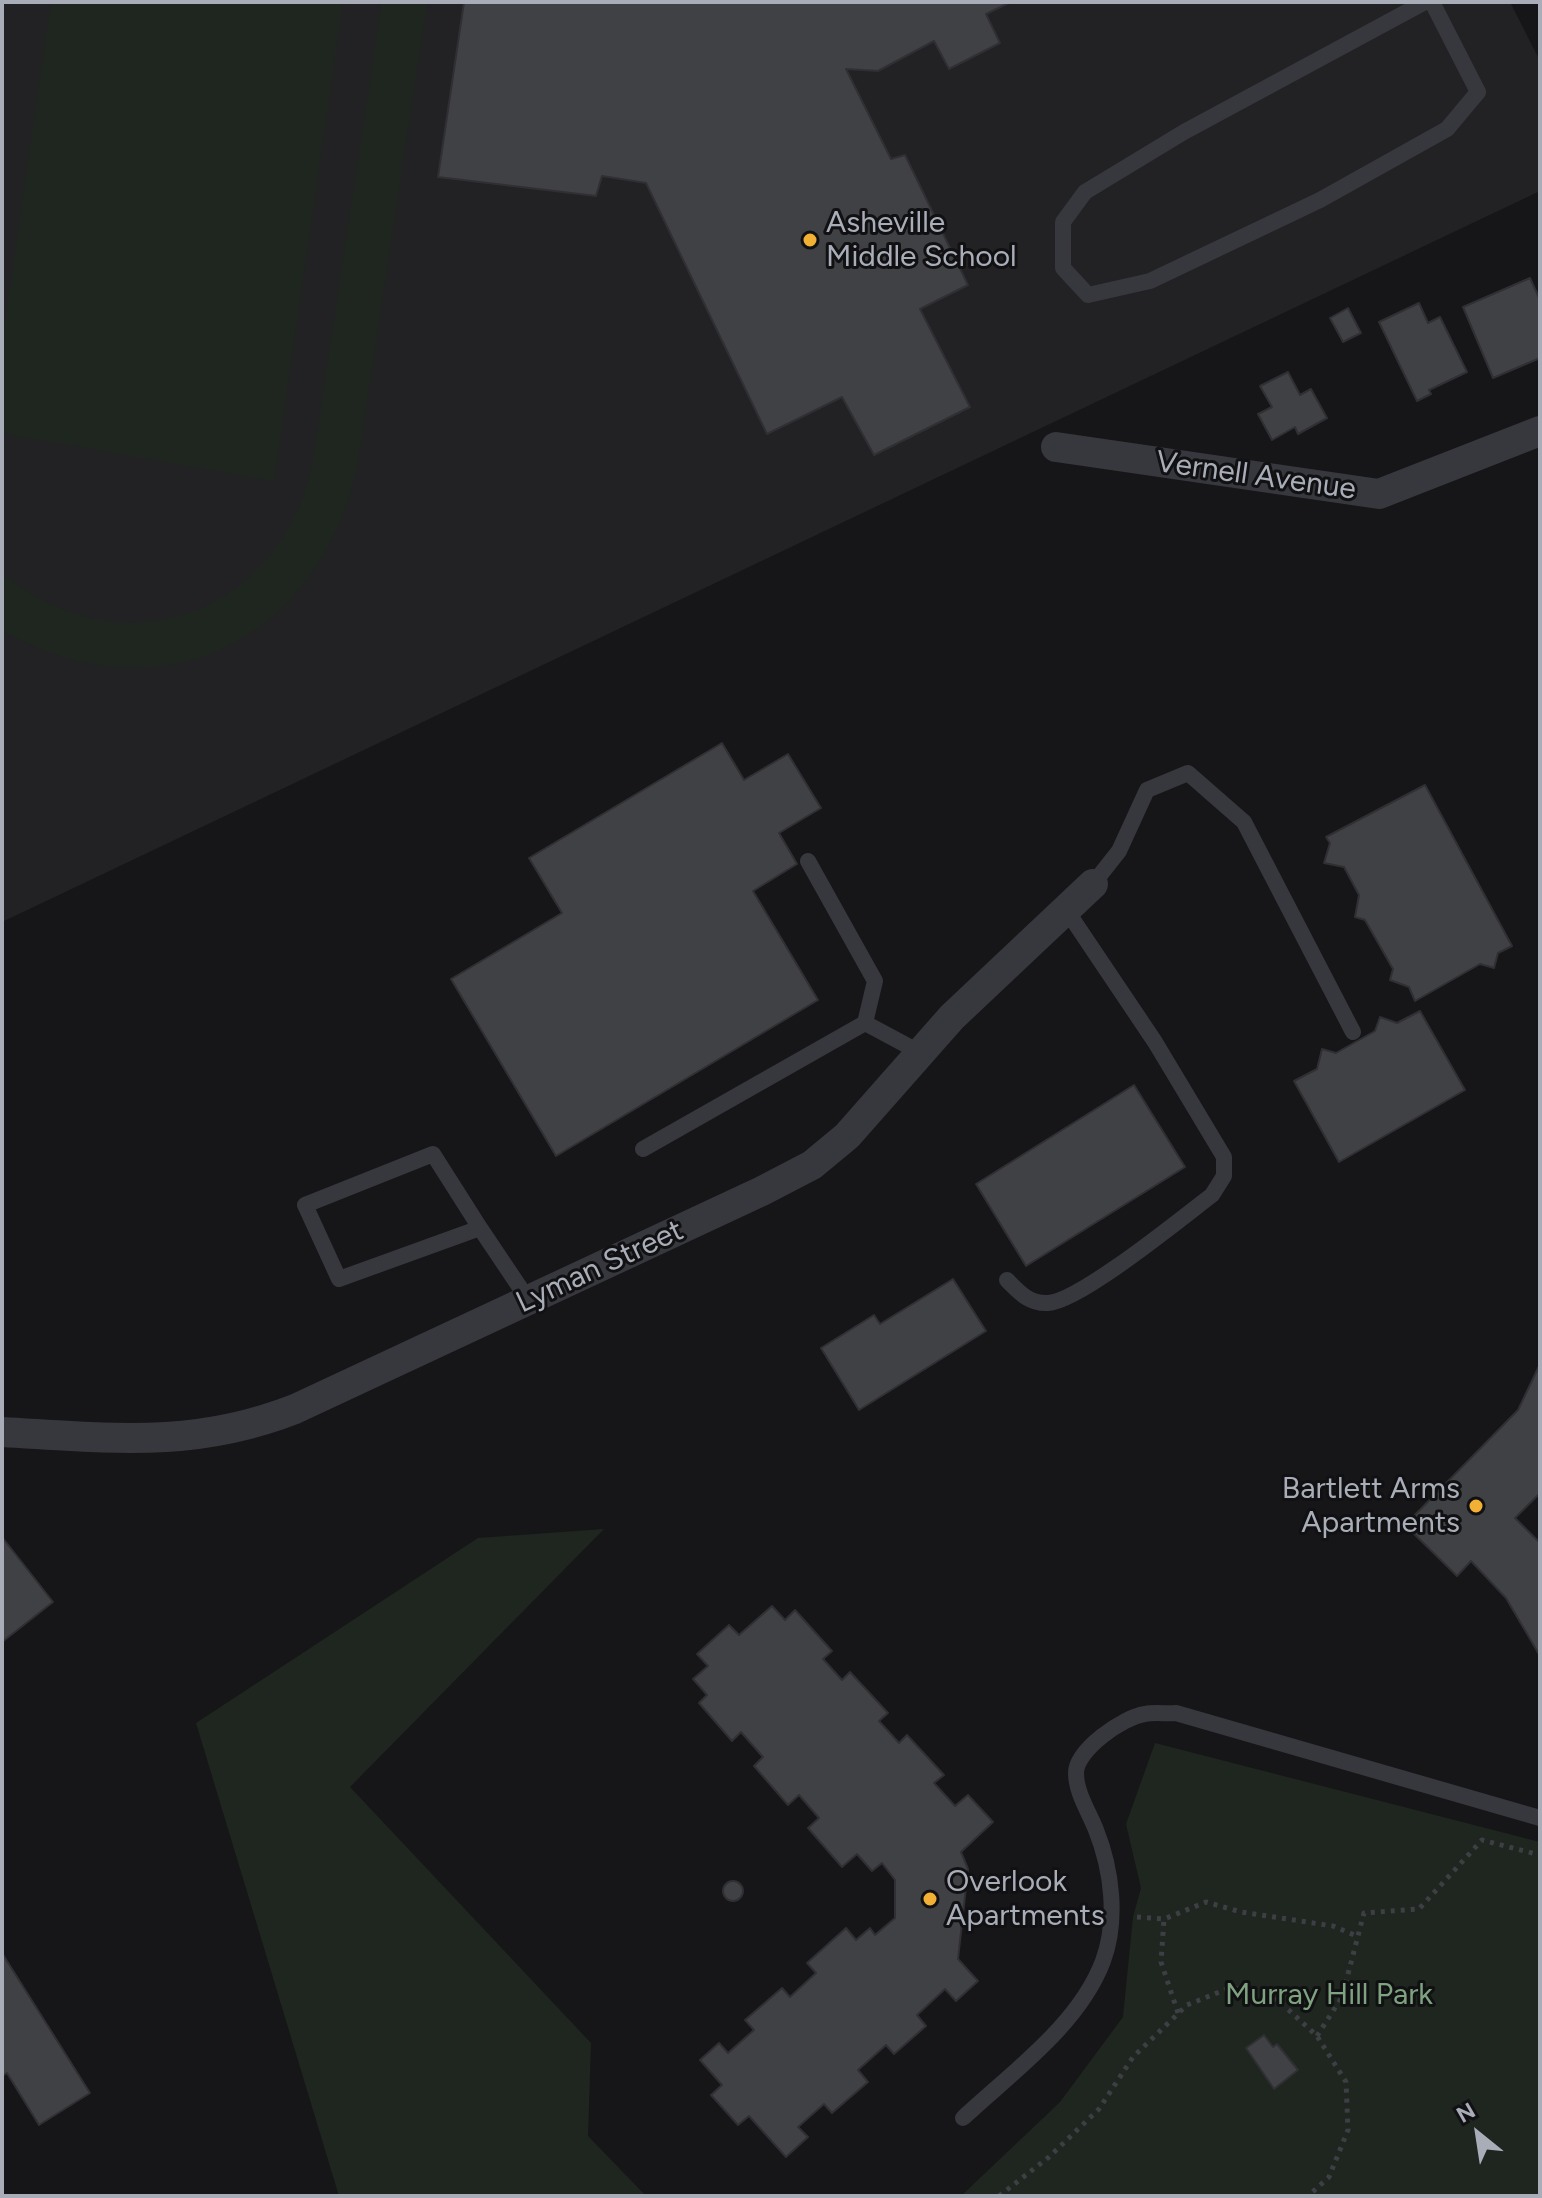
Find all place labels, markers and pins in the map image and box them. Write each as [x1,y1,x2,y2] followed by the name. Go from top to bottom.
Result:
[826,205,1017,276] place label: Asheville Middle School
[801,231,819,249] marker: Asheville Middle School
[1282,1471,1460,1542] place label: Bartlett Arms Apartments
[1467,1497,1485,1515] marker: Bartlett Arms Apartments
[946,1864,1105,1934] place label: Overlook Apartments
[921,1890,939,1908] marker: Overlook Apartments

